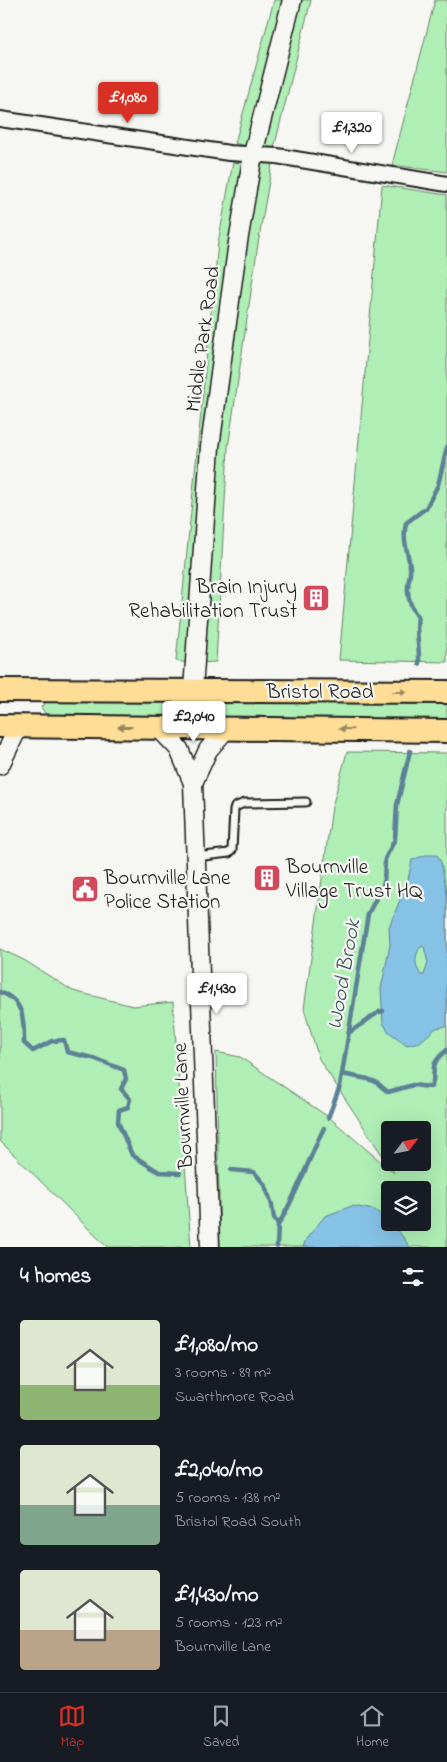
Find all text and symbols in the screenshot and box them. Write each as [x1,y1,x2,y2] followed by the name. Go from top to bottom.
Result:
[87,82,169,124] pin: £1,080
[109,86,147,110] text: £1,080
[311,112,393,154] pin: £1,320
[332,116,372,140] text: £1,320
[179,264,229,414] street label: Middle Park Road
[128,573,297,627] place label: Brain Injury Rehabilitation Trust
[301,583,331,613] building icon: Brain Injury Rehabilitation Trust
[266,678,374,708] street label: Bristol Road
[392,688,408,696] one-way arrow
[153,700,235,743] pin: £2,040
[173,705,215,729] text: £2,040
[117,723,133,731] one-way arrow
[338,725,354,733] one-way arrow
[285,853,423,909] place label: Bournville Village Trust HQ
[252,863,282,893] building icon: Bournville Village Trust HQ
[103,864,231,918] place label: Bournville Lane Police Station
[70,874,100,904] public building icon: Bournville Lane Police Station
[320,916,371,1032] water label: Wood Brook
[176,972,258,1015] pin: £1,430
[198,977,236,1001] text: £1,430
[166,1041,202,1171] street label: Bournville Lane
[381,1121,431,1171] north arrow
[381,1121,431,1231] map controls
[381,1181,431,1231] button: layers
[20,1262,91,1292] text: 4 homes
[399,1263,427,1291] icon: filters
[175,1331,258,1361] text: £1,080/mo
[60,1340,120,1400] icon: home
[175,1361,271,1385] text: 3 rooms · 89 m²
[175,1385,294,1409] text: Swarthmore Road
[175,1456,263,1486] text: £2,040/mo
[60,1465,120,1525] icon: home
[175,1486,281,1510] text: 5 rooms · 138 m²
[175,1510,301,1534] text: Bristol Road South
[175,1581,259,1611] text: £1,430/mo
[60,1590,120,1650] icon: home
[175,1611,283,1635] text: 5 rooms · 123 m²
[175,1635,271,1659] text: Bournville Lane
[58,1702,86,1753] tab: Map
[203,1702,239,1753] tab: Saved
[356,1702,389,1753] tab: Home

